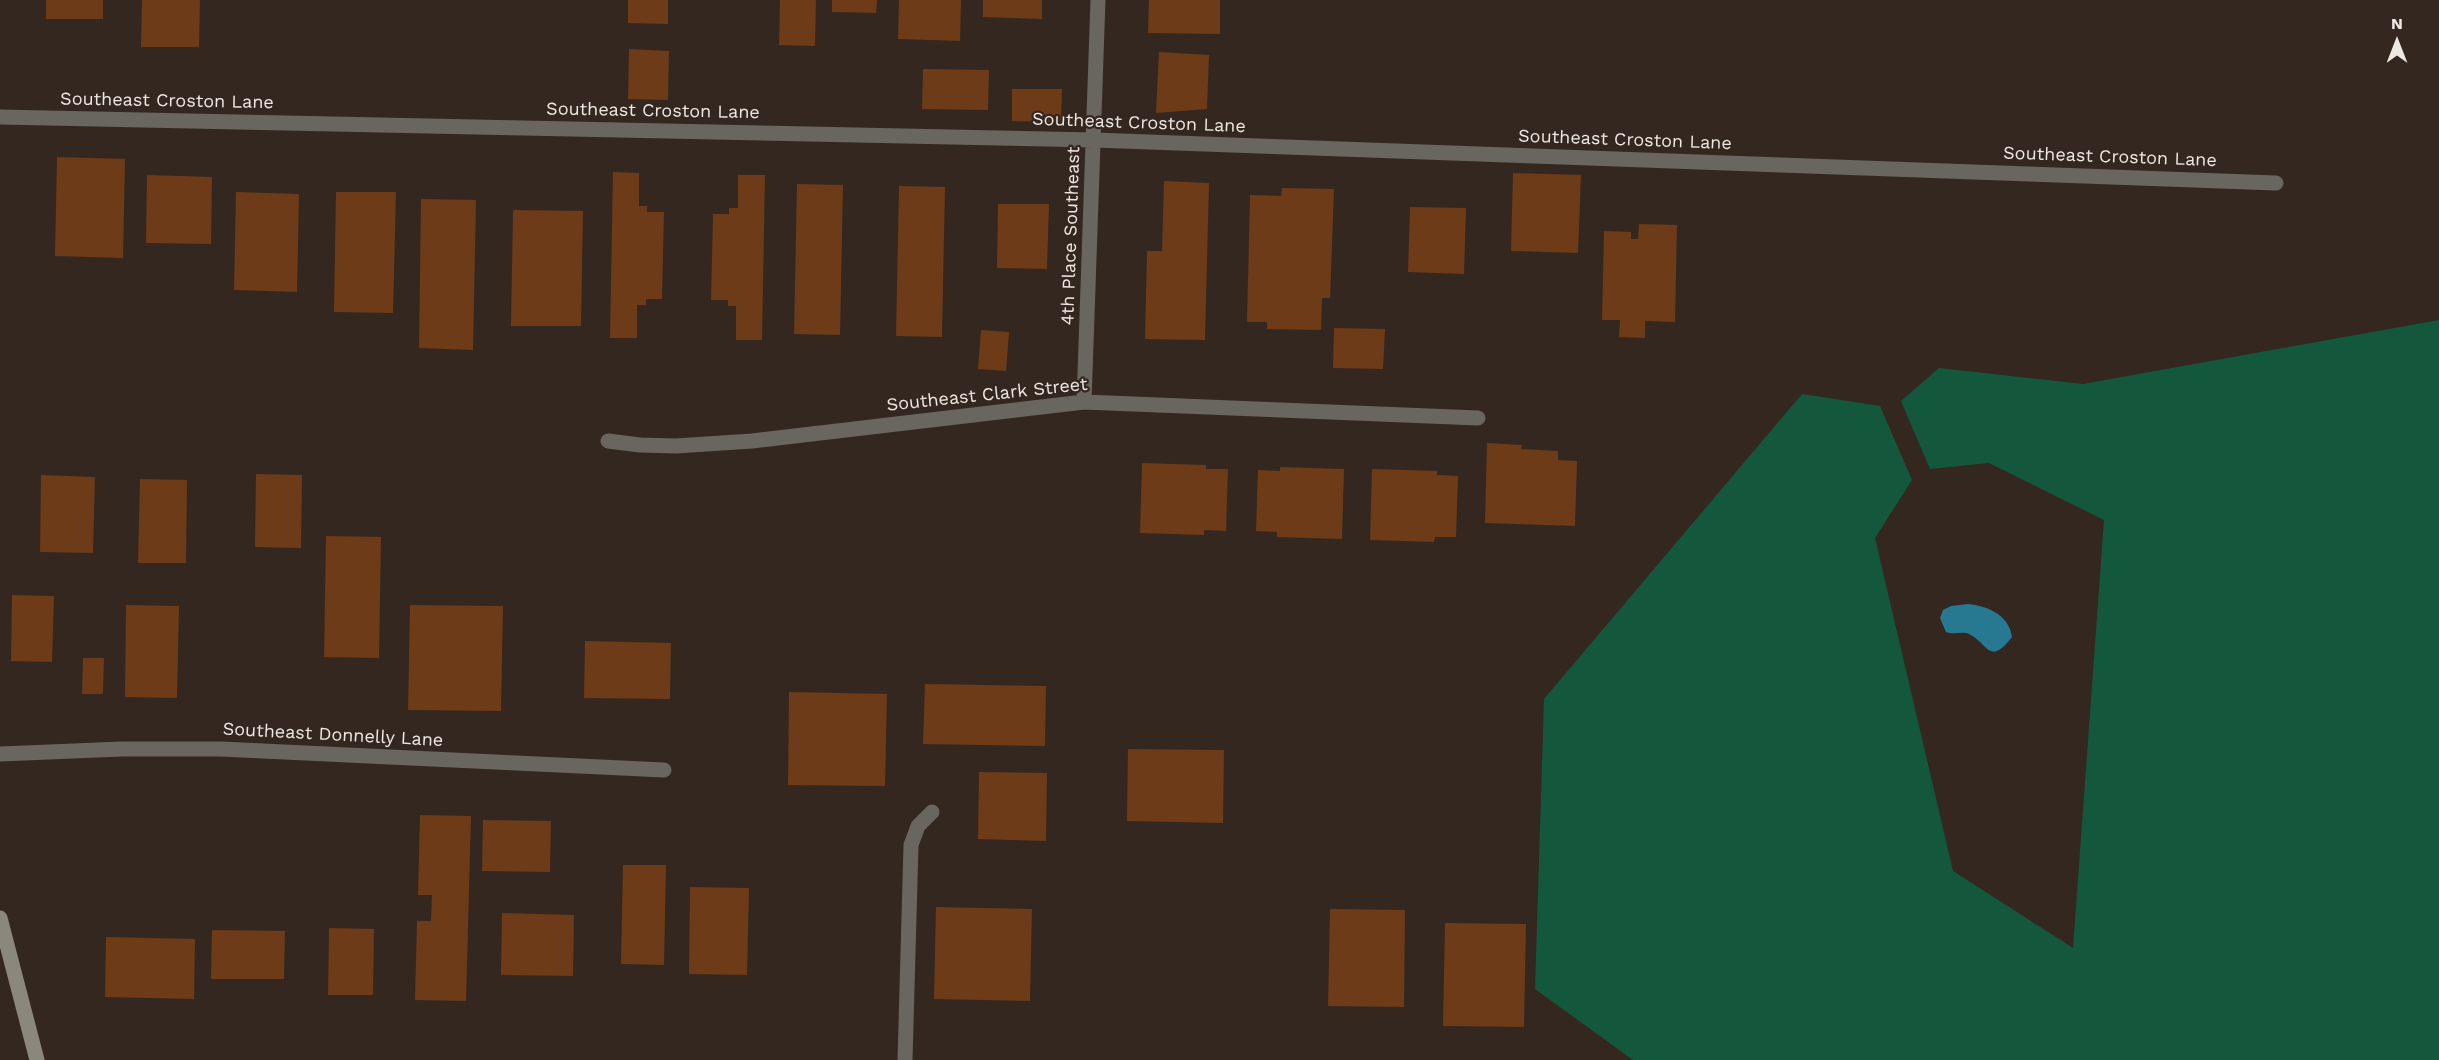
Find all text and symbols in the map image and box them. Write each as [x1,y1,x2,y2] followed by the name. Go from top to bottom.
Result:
[2367,12,2427,72] north arrow
[2391,14,2403,33] text: N
[60,88,274,114] street label: Southeast Croston Lane
[546,98,760,124] street label: Southeast Croston Lane
[1032,108,1246,138] street label: Southeast Croston Lane
[1518,125,1732,155] street label: Southeast Croston Lane
[2003,142,2217,172] street label: Southeast Croston Lane
[1057,146,1085,326] street label: 4th Place Southeast
[886,374,1088,416] street label: Southeast Clark Street
[222,718,444,752] street label: Southeast Donnelly Lane

